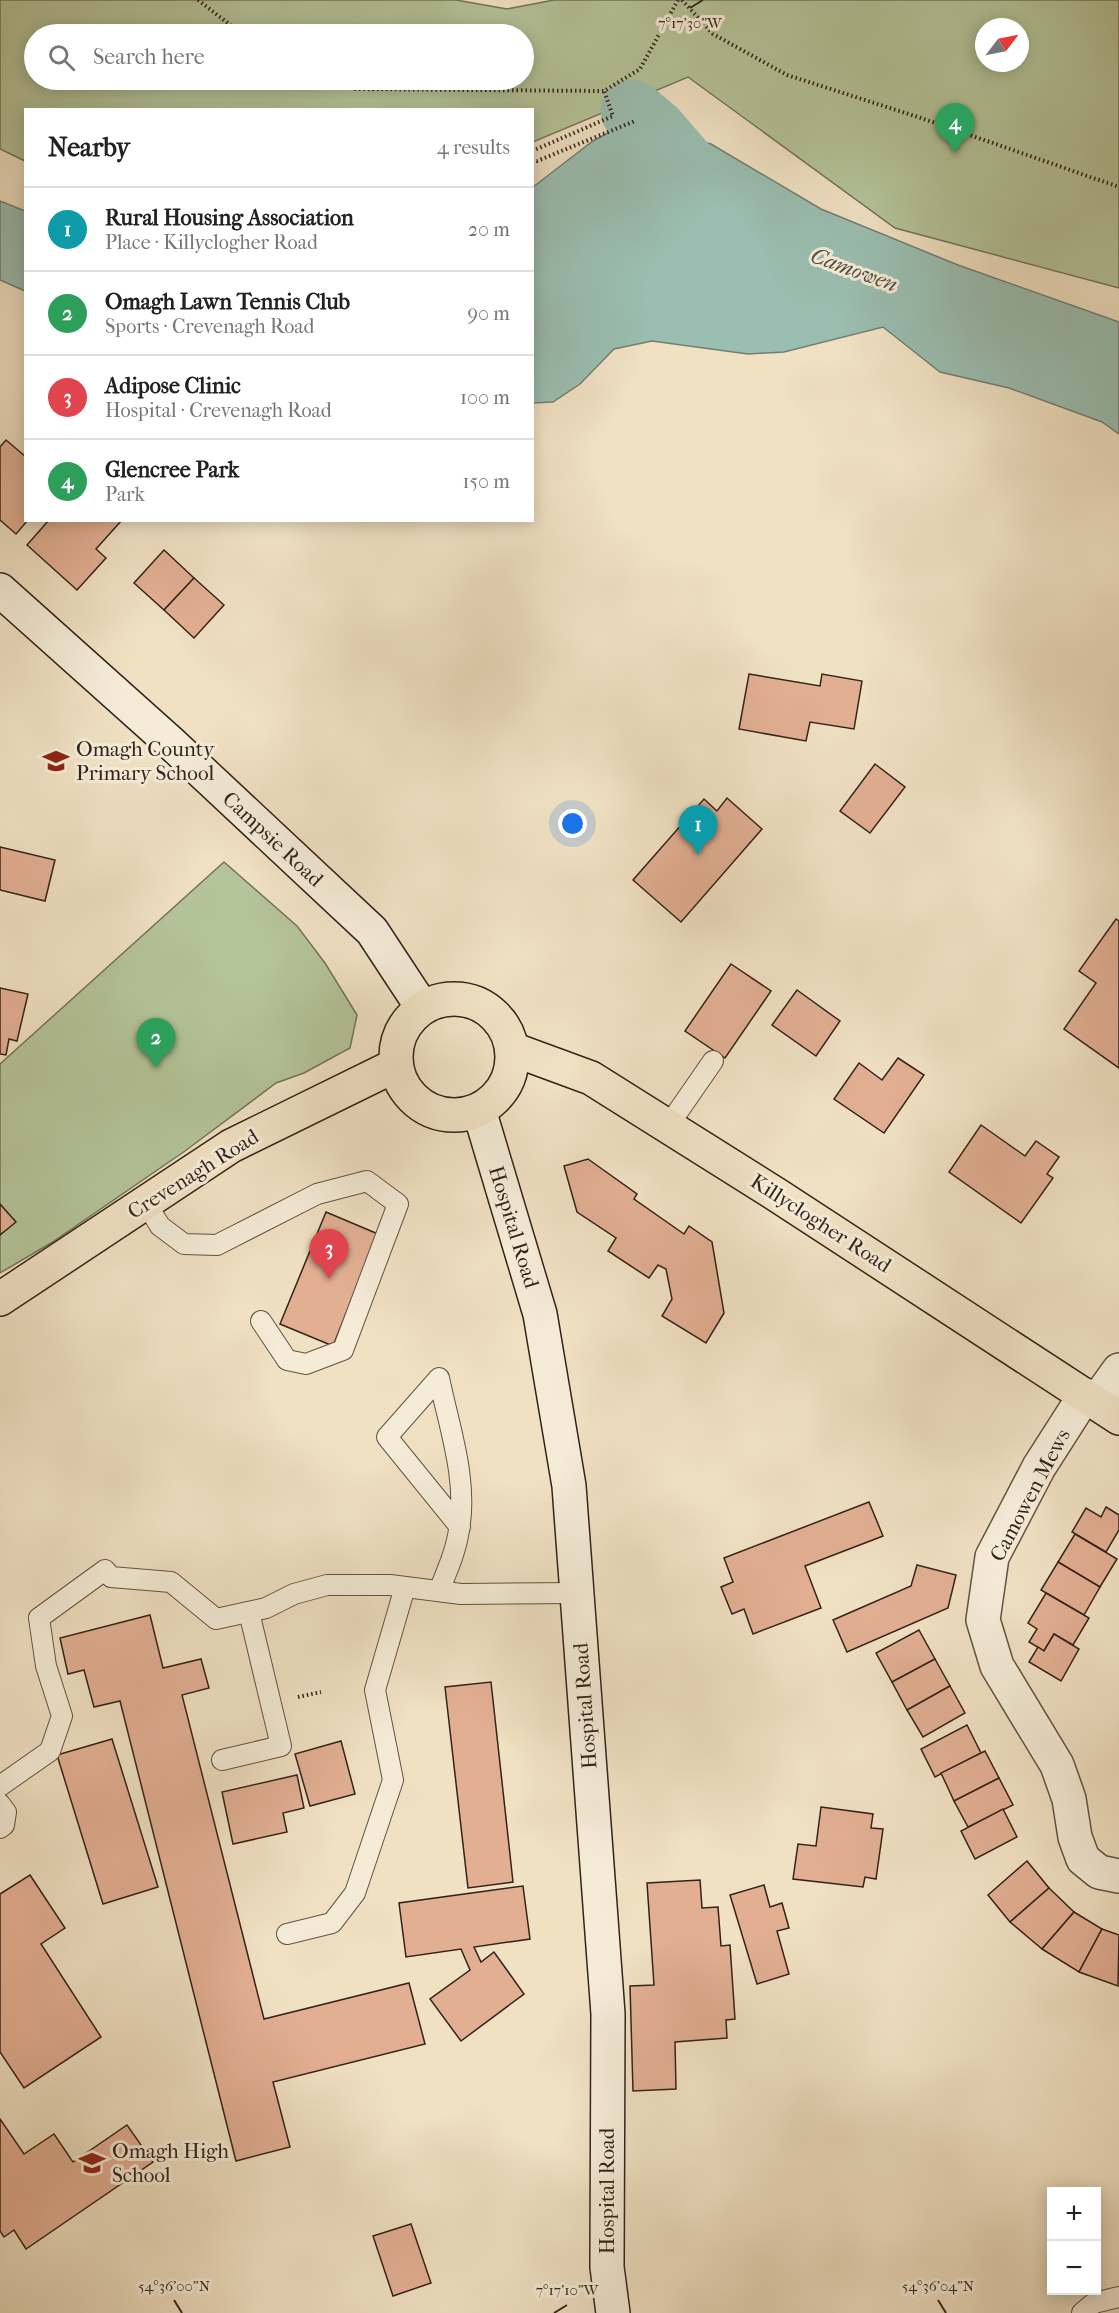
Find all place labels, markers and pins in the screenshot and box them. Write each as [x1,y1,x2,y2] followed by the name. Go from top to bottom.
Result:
[936,104,974,153] pin: 4
[76,737,215,785] place label: Omagh County Primary School
[41,746,71,776] school or university icon: Omagh County Primary School
[678,806,718,855] pin: 1
[136,1018,176,1068] pin: 2
[310,1230,348,1279] pin: 3
[112,2139,229,2187] place label: Omagh High School
[77,2148,107,2178] school or university icon: Omagh High School

